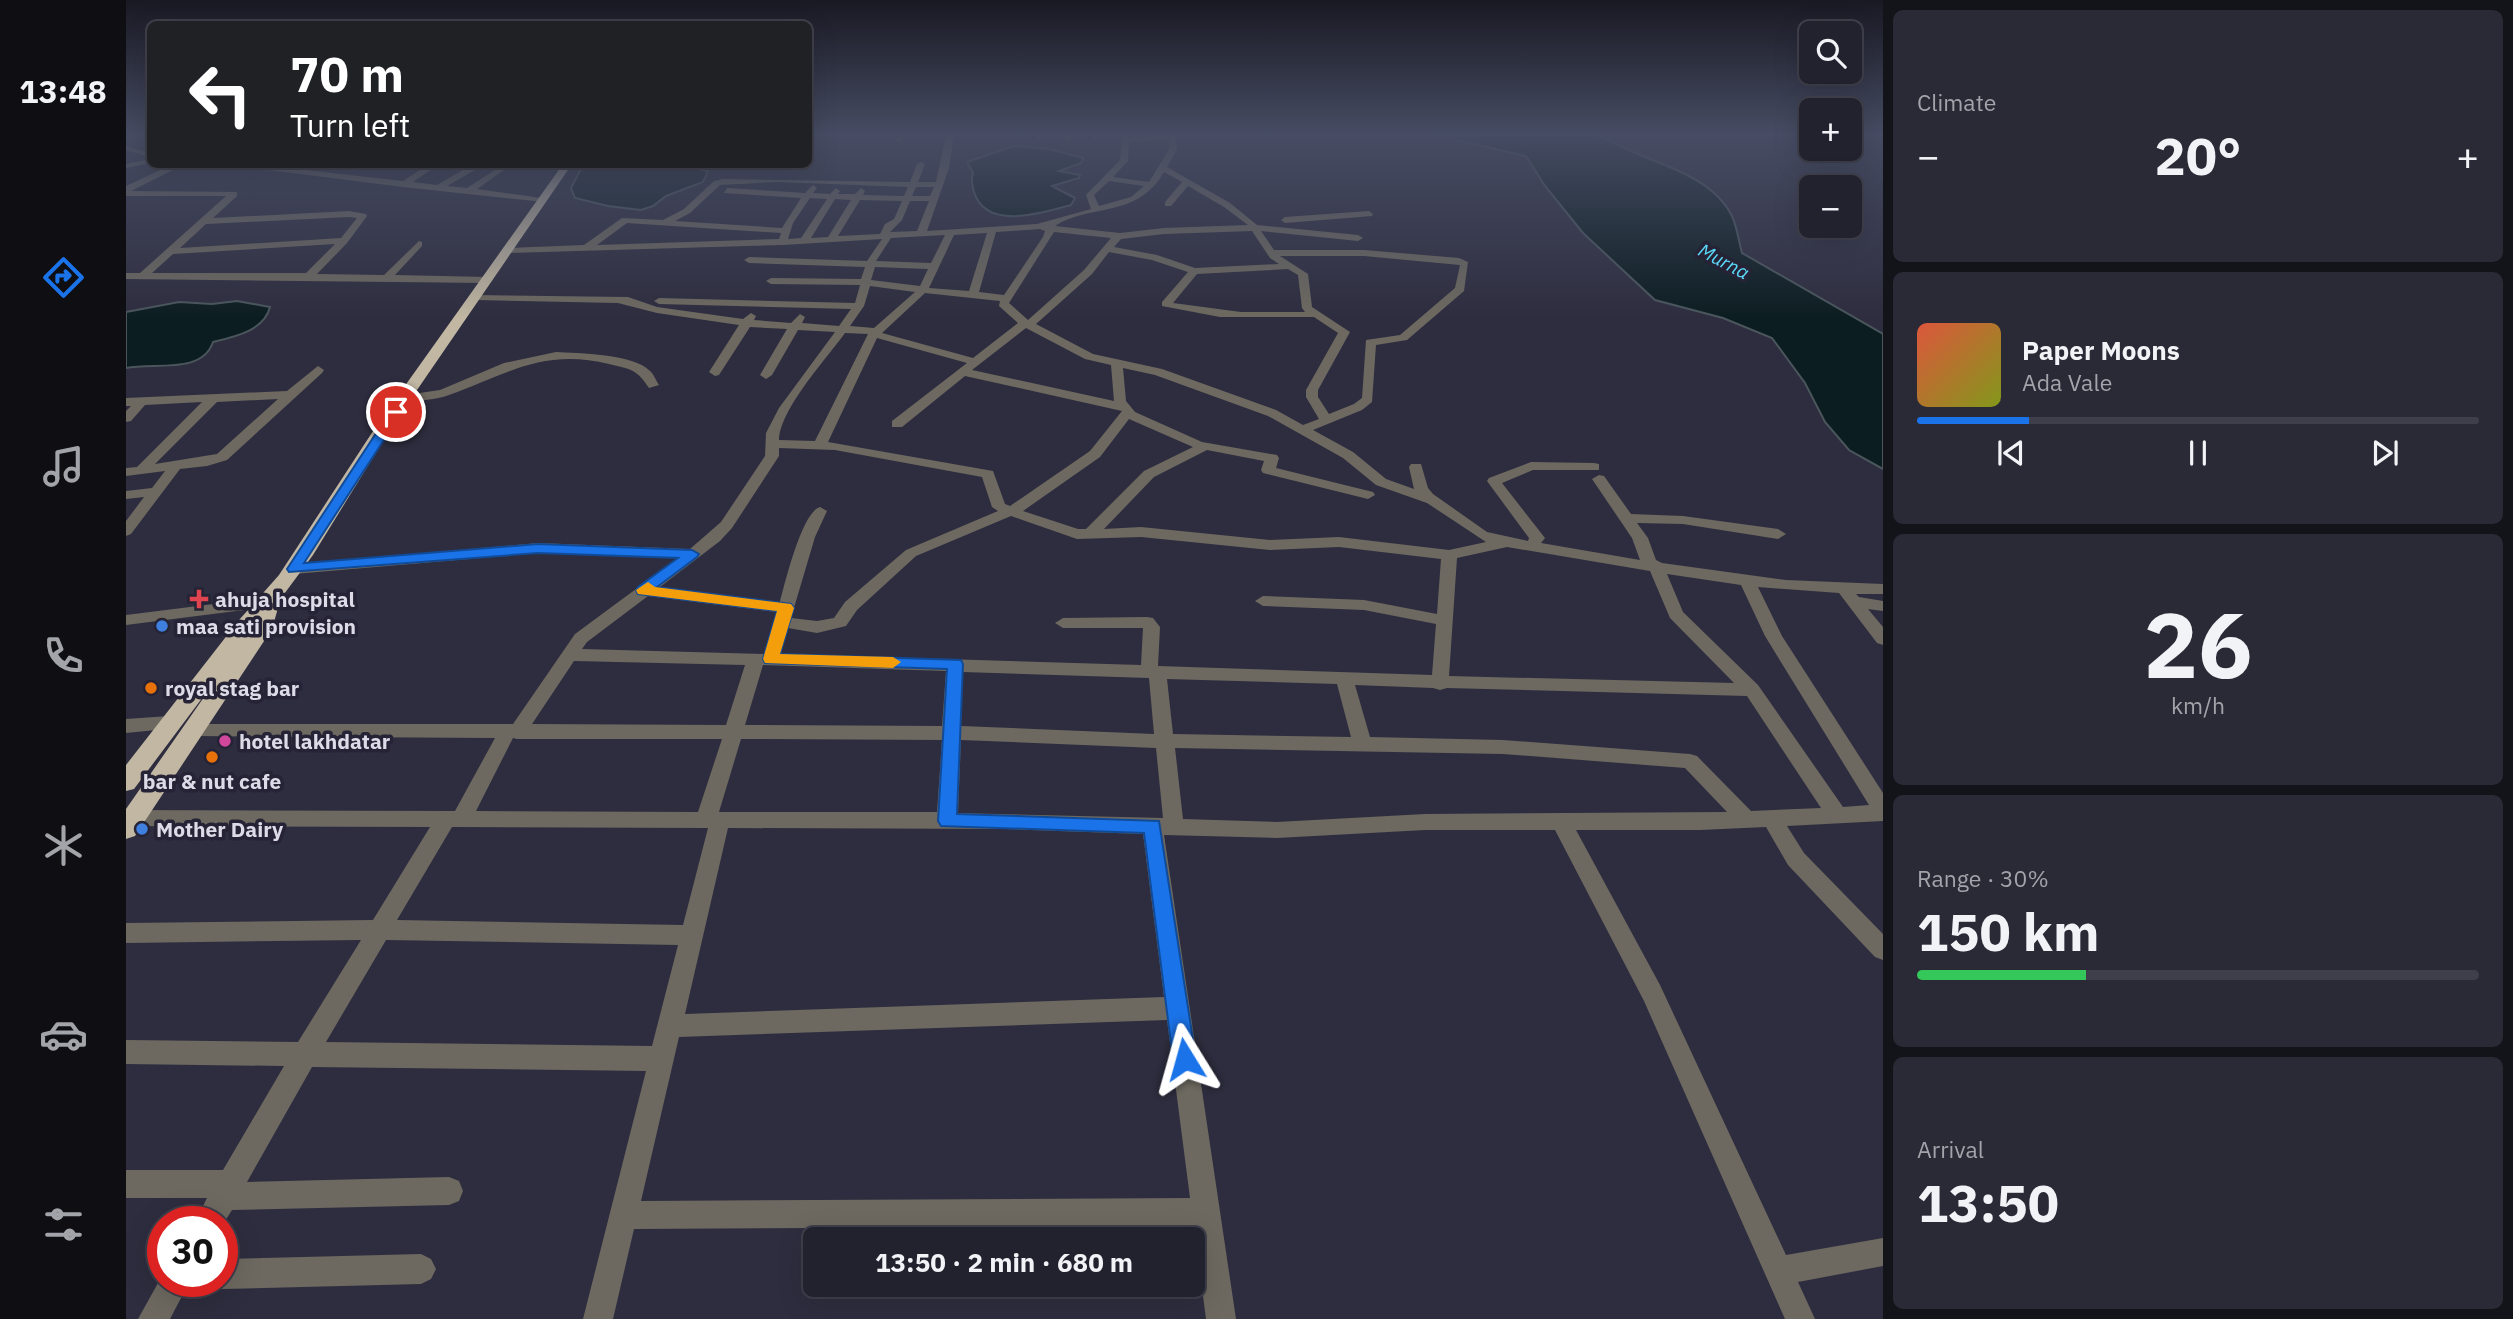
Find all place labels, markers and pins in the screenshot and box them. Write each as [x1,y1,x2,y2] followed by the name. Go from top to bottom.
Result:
[366,382,426,442] pin
[215,585,355,613] place label: ahuja hospital
[189,589,209,609] marker: ahuja hospital
[176,612,356,640] place label: maa sati provision
[154,618,170,634] marker: maa sati provision
[165,674,300,702] place label: royal stag bar
[143,680,159,696] marker: royal stag bar
[239,727,391,755] place label: hotel lakhdatar
[217,733,233,749] marker: hotel lakhdatar
[204,749,220,765] marker: bar & nut cafe
[143,767,281,795] place label: bar & nut cafe
[156,815,284,843] place label: Mother Dairy
[134,821,150,837] marker: Mother Dairy

